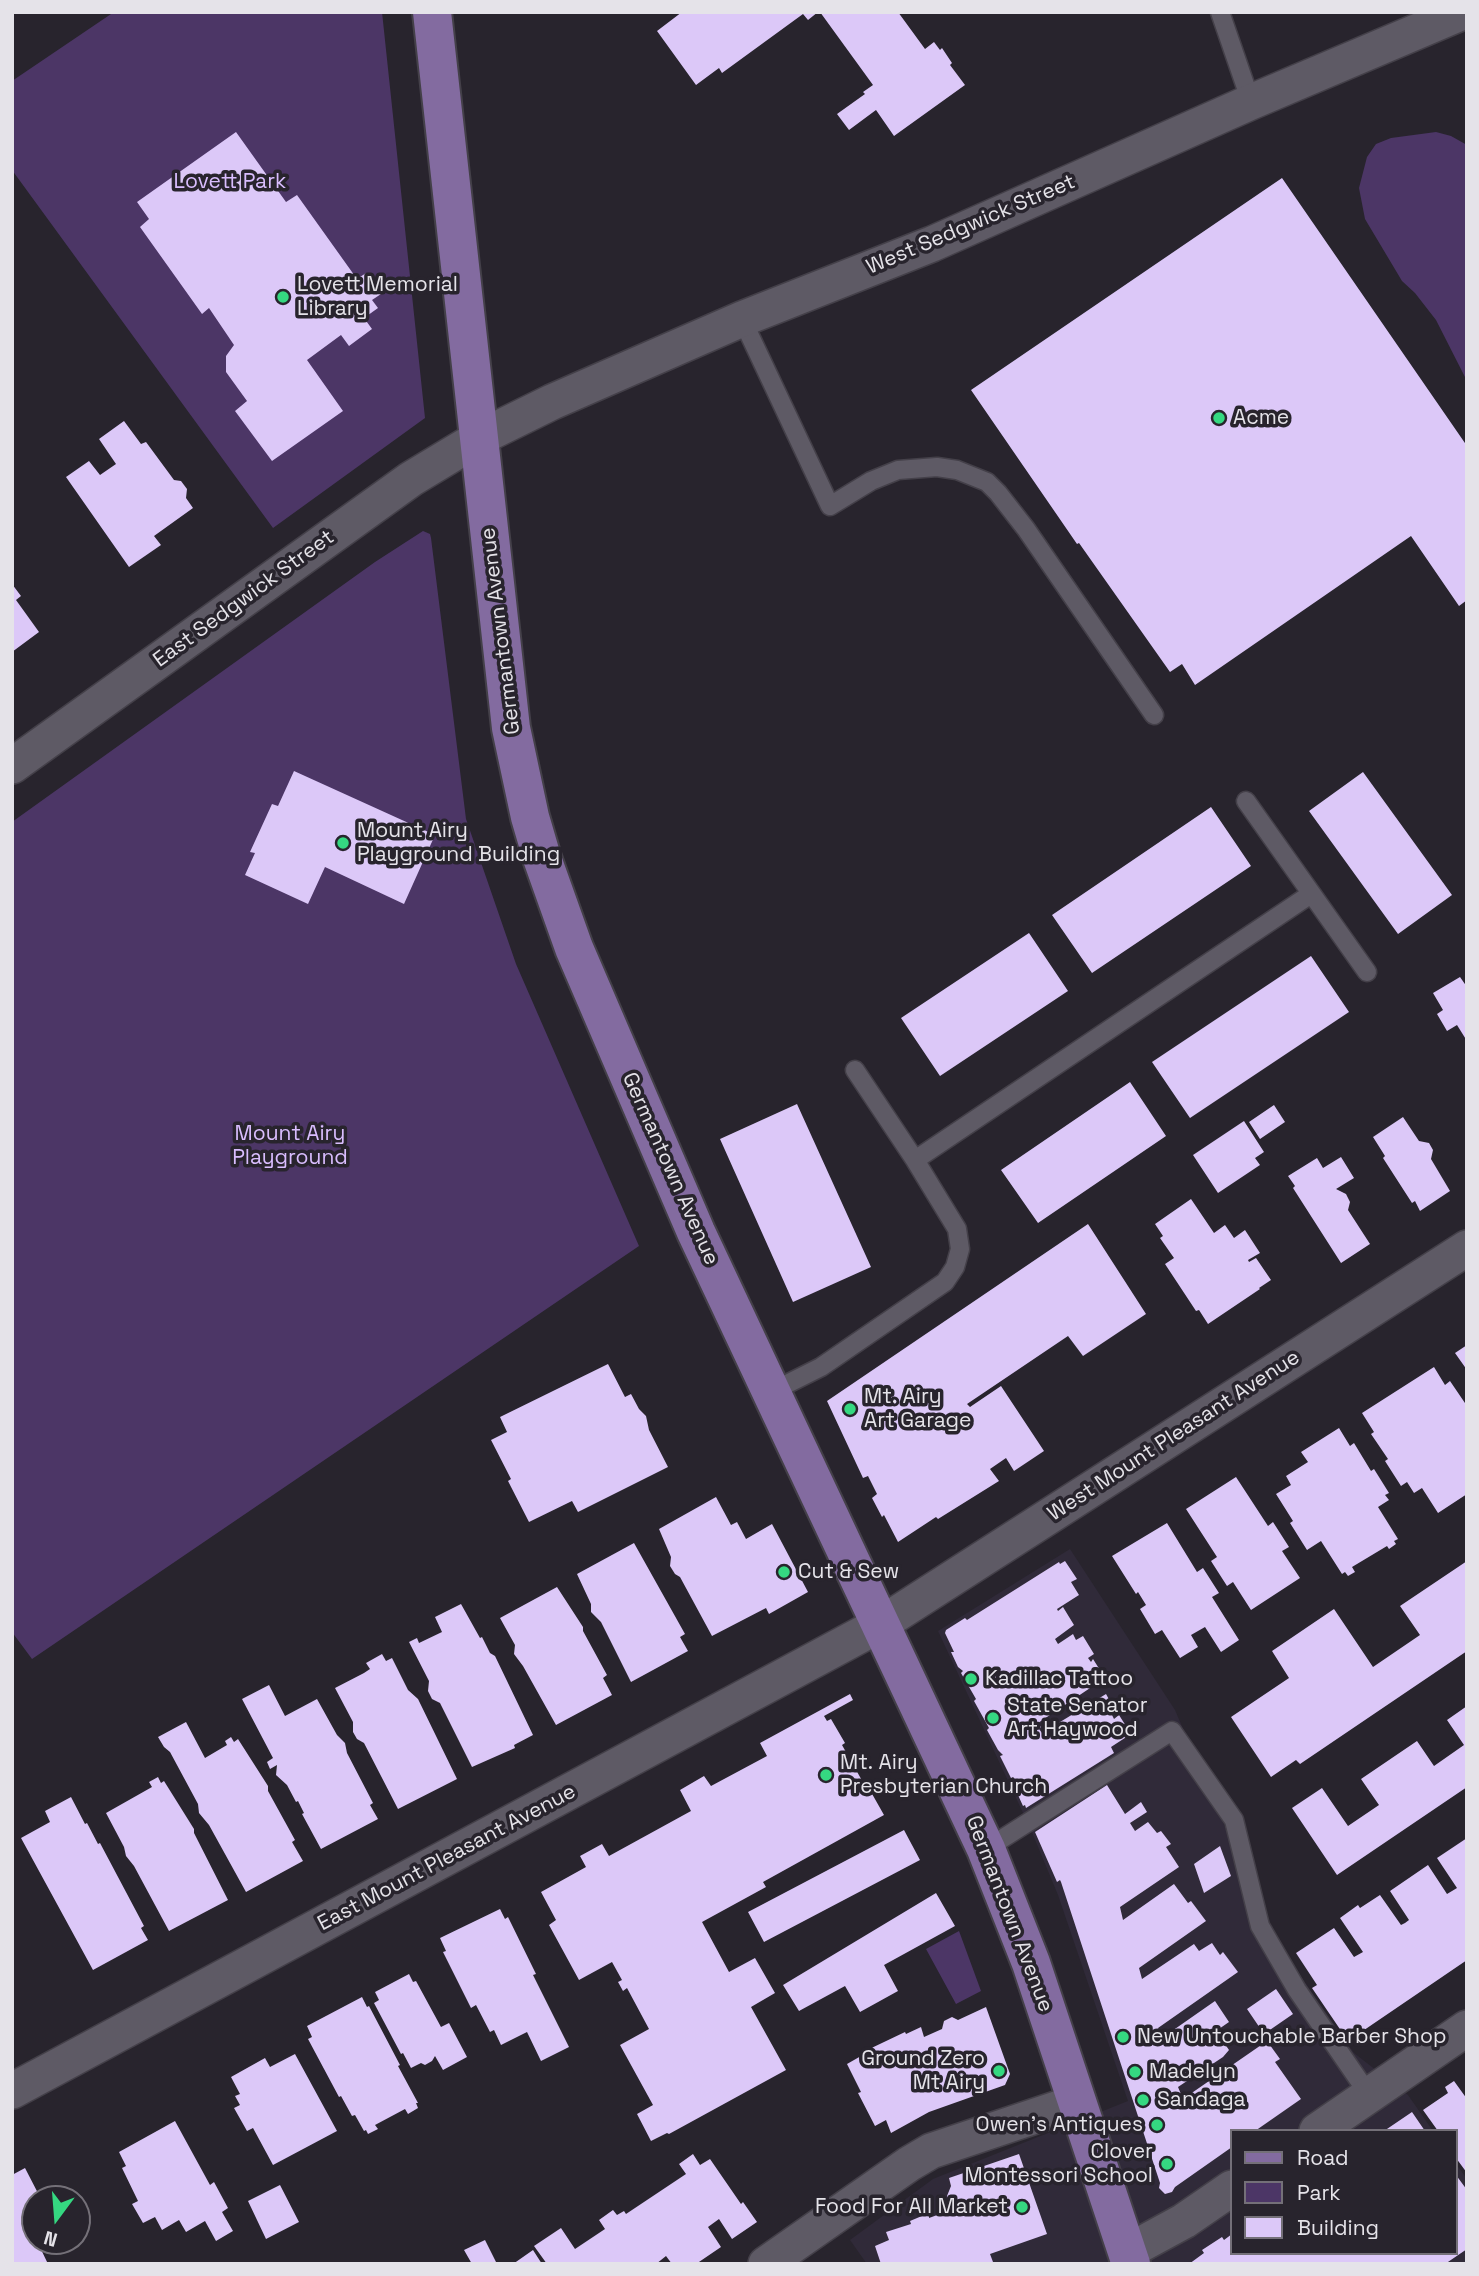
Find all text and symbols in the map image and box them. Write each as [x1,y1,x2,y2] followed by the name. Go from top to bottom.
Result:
[174,169,286,195] park label: Lovett Park
[863,170,1079,280] street label: West Sedgwick Street
[297,272,458,322] place label: Lovett Memorial Library
[275,289,291,305] marker: Lovett Memorial Library
[1233,405,1289,431] place label: Acme
[1211,410,1227,426] marker: Acme
[149,525,339,673] street label: East Sedgwick Street
[476,526,526,736] street label: Germantown Avenue
[357,818,560,868] place label: Mount Airy Playground Building
[335,835,351,851] marker: Mount Airy Playground Building
[616,1069,724,1269] street label: Germantown Avenue
[232,1121,348,1171] park label: Mount Airy Playground
[1043,1345,1305,1527] street label: West Mount Pleasant Avenue
[864,1384,971,1434] place label: Mt. Airy Art Garage
[842,1401,858,1417] marker: Mt. Airy Art Garage
[798,1559,899,1585] place label: Cut & Sew
[776,1564,792,1580] marker: Cut & Sew
[985,1666,1133,1692] place label: Kadillac Tattoo
[963,1671,979,1687] marker: Kadillac Tattoo
[1007,1693,1148,1743] place label: State Senator Art Haywood
[985,1710,1001,1726] marker: State Senator Art Haywood
[840,1750,1047,1800] place label: Mt. Airy Presbyterian Church
[818,1767,834,1783] marker: Mt. Airy Presbyterian Church
[314,1779,580,1937] street label: East Mount Pleasant Avenue
[960,1812,1058,2016] street label: Germantown Avenue
[1137,2024,1446,2050] place label: New Untouchable Barber Shop
[1115,2029,1131,2045] marker: New Untouchable Barber Shop
[861,2046,985,2096] place label: Ground Zero Mt Airy
[1149,2059,1236,2085] place label: Madelyn
[991,2063,1007,2079] marker: Ground Zero Mt Airy
[1127,2064,1143,2080] marker: Madelyn
[1157,2087,1246,2113] place label: Sandaga
[1135,2092,1151,2108] marker: Sandaga
[975,2112,1143,2138] place label: Owen's Antiques
[1149,2117,1165,2133] marker: Owen's Antiques
[1230,2129,1458,2255] legend
[965,2139,1153,2189] place label: Clover Montessori School
[1297,2144,1349,2171] text: Road
[1159,2156,1175,2172] marker: Clover Montessori School
[1297,2179,1341,2206] text: Park
[21,2185,91,2255] north arrow
[815,2194,1008,2220] place label: Food For All Market
[1014,2199,1030,2215] marker: Food For All Market
[1297,2214,1379,2241] text: Building
[41,2225,60,2253] text: N

